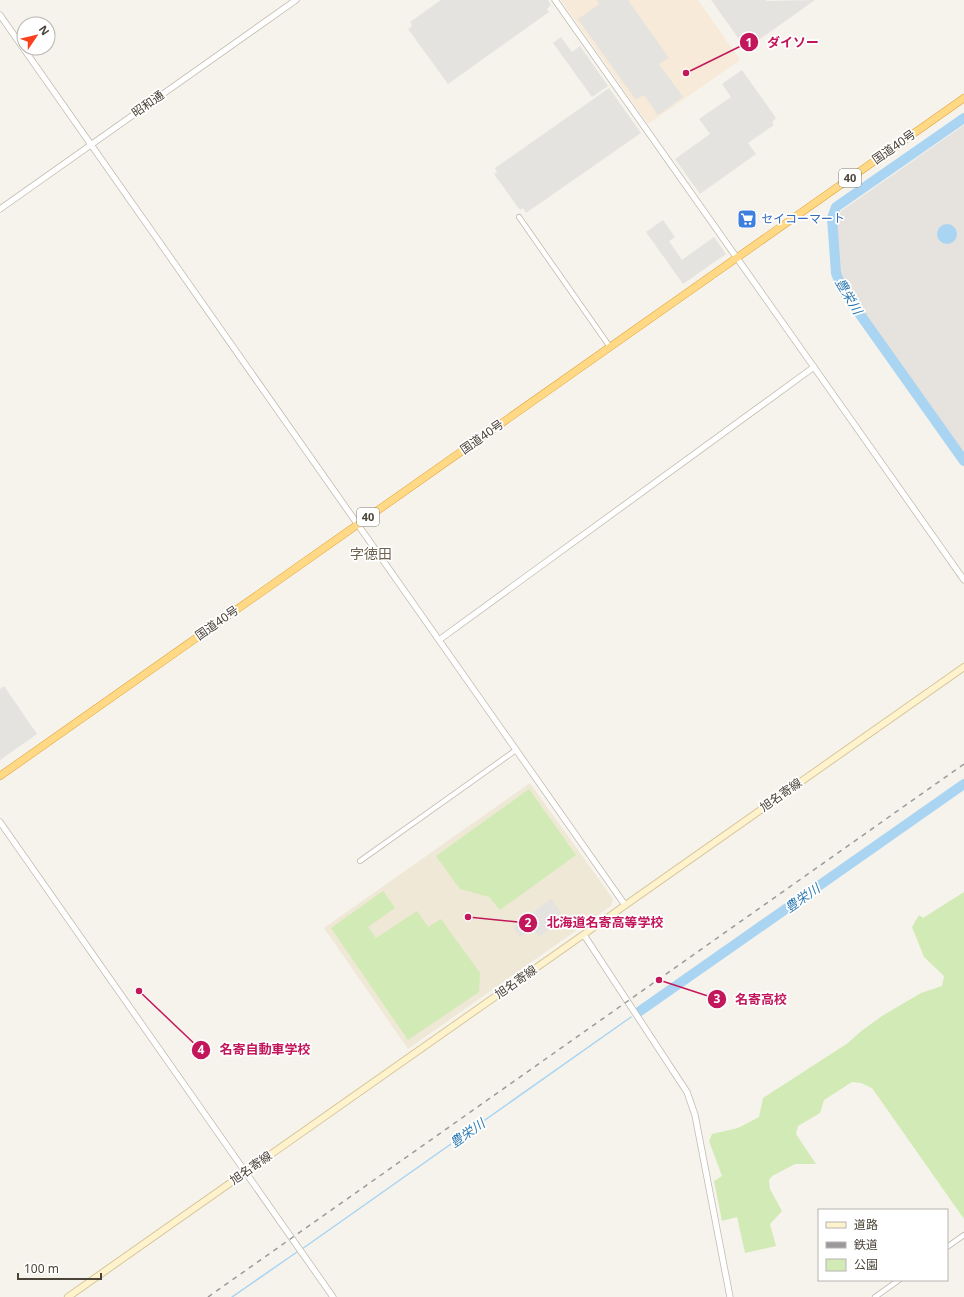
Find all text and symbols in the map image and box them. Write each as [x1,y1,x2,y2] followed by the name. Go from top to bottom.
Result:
[16,16,56,56] north arrow
[36,22,53,38] text: N
[739,30,827,55] callout: ダイソー
[767,33,819,51] text: ダイソー
[746,34,752,51] text: 1
[128,86,167,121] street label: 昭和通
[868,125,919,168] street label: 国道40号
[839,169,861,187] road number: 40
[736,208,758,230] supermarket icon: セイコーマート
[761,210,845,227] place label: セイコーマート
[831,275,868,319] water label: 豊栄川
[456,415,507,458] street label: 国道40号
[357,508,379,526] road number: 40
[350,544,392,563] district label: 字徳田
[191,601,242,644] street label: 国道40号
[756,774,805,815] street label: 旭名寄線
[781,878,825,917] water label: 豊栄川
[518,910,671,935] callout: 北海道名寄高等学校
[546,913,664,931] text: 北海道名寄高等学校
[525,914,532,931] text: 2
[491,961,540,1002] street label: 旭名寄線
[707,987,795,1012] callout: 名寄高校
[714,990,721,1007] text: 3
[735,990,787,1008] text: 名寄高校
[191,1037,318,1062] callout: 名寄自動車学校
[219,1040,311,1058] text: 名寄自動車学校
[198,1041,205,1058] text: 4
[446,1113,490,1152] water label: 豊栄川
[226,1147,275,1188] street label: 旭名寄線
[818,1209,948,1281] legend
[854,1216,878,1233] text: 道路
[854,1236,878,1253] text: 鉄道
[18,1255,101,1281] scale bar
[854,1256,878,1273] text: 公園
[24,1260,59,1277] text: 100 m

